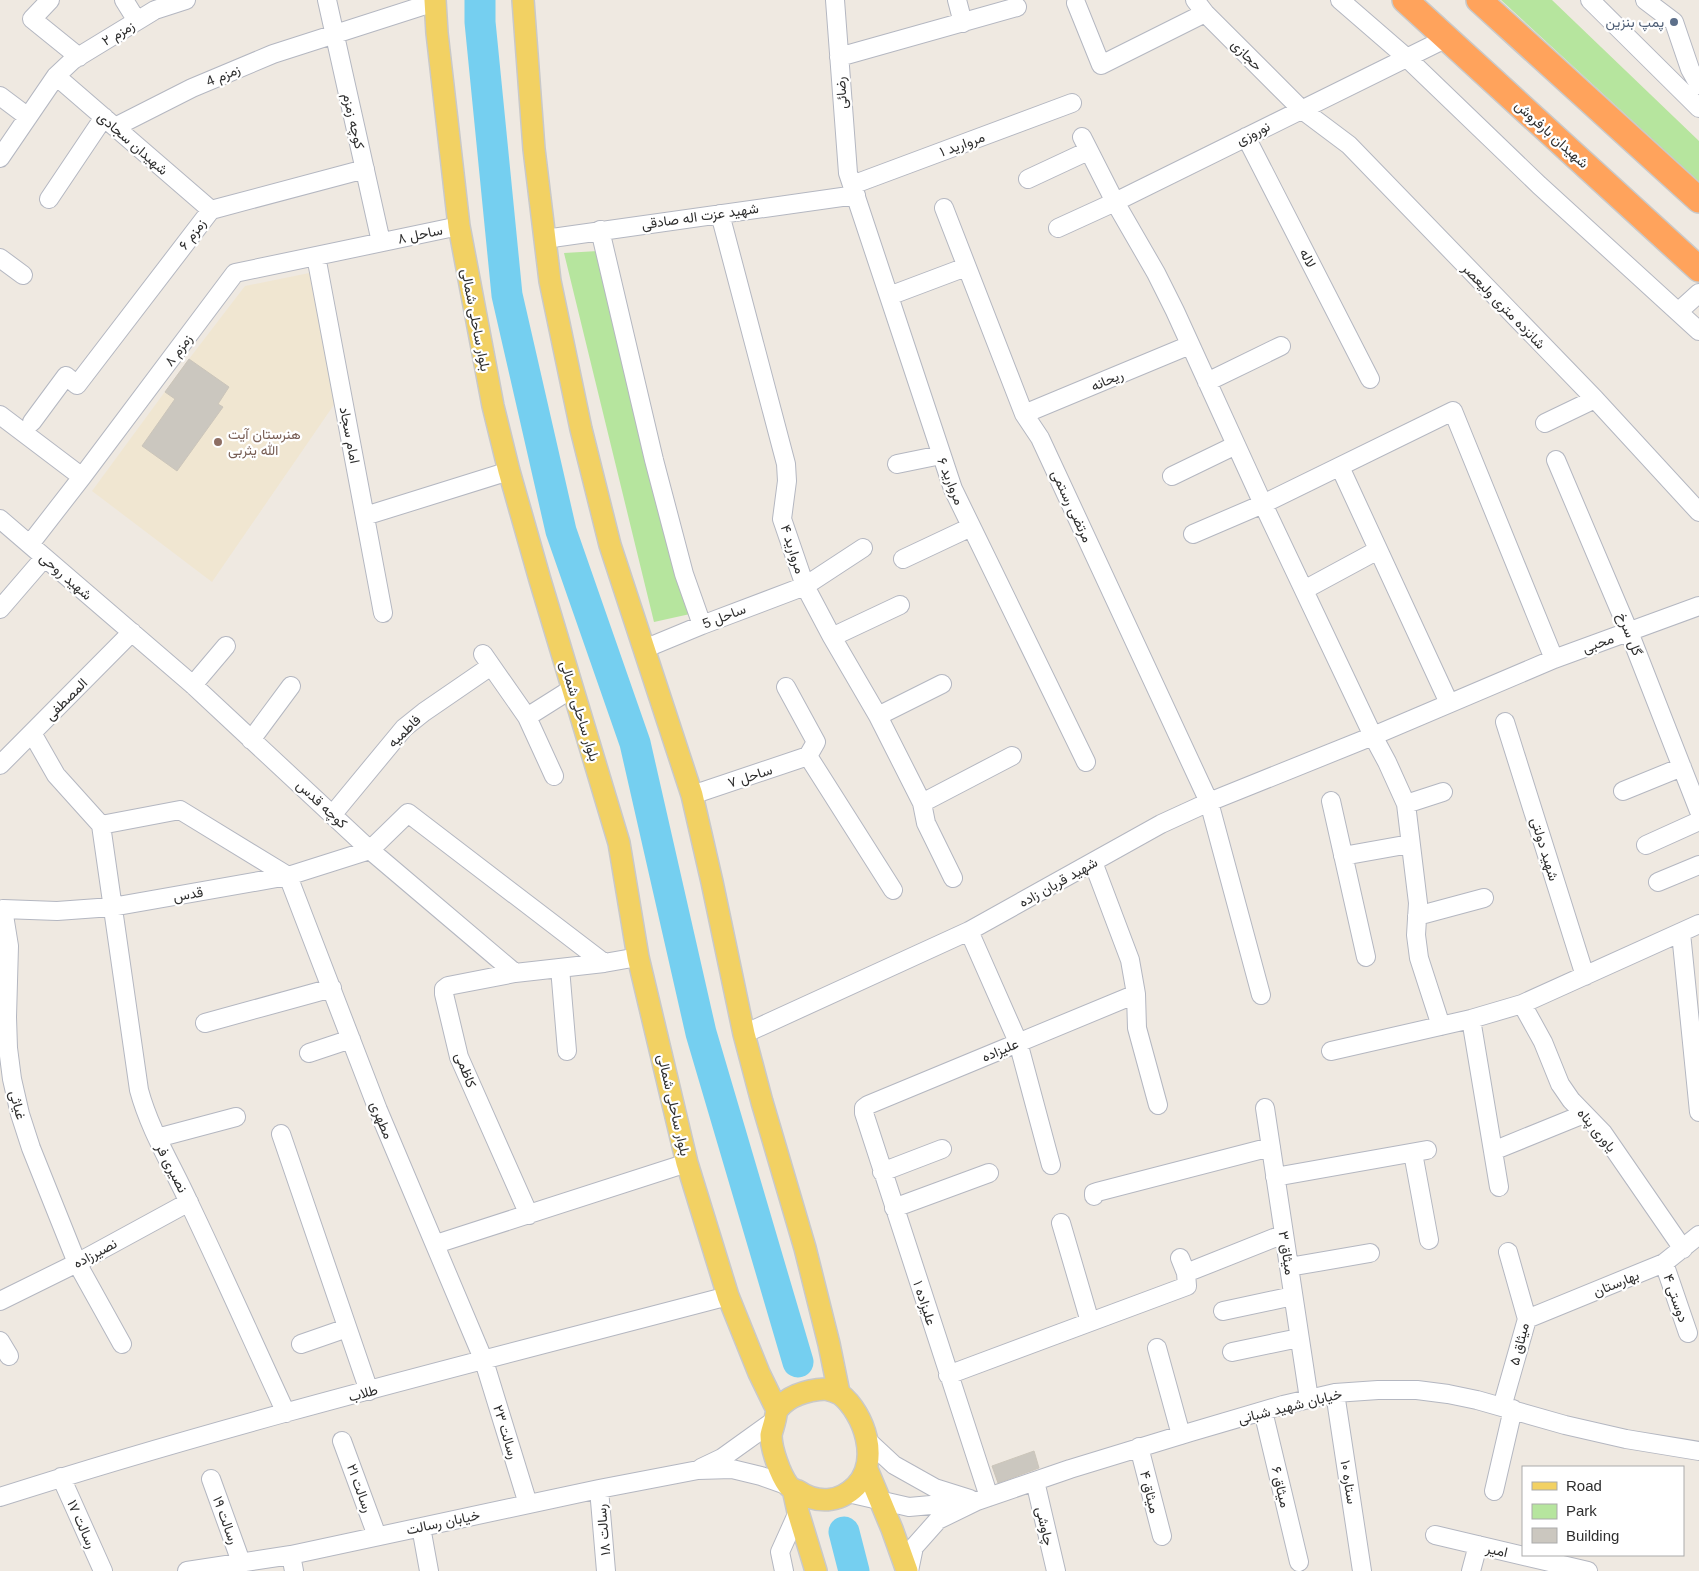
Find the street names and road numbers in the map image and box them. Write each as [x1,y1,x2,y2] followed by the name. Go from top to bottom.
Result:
[99,17,138,50] street label: زمزم ۲
[1227,36,1266,75] street label: حجازی
[204,61,243,90] street label: زمزم 4
[832,76,851,110] street label: رضائی
[338,92,368,151] street label: کوچه زمزم
[1511,97,1592,172] street label: شهیدان بارفروش
[94,108,171,179] street label: شهیدان سجادی
[1233,118,1273,149] street label: نوروزی
[937,129,987,160] street label: مروارید ۱
[640,200,760,233] street label: شهید عزت اله صادقی
[175,215,210,253] street label: زمزم ۶
[396,221,444,248] street label: ساحل ۸
[1297,246,1319,270] street label: لاله
[1458,259,1549,353] street label: شانزده متری ولیعصر
[457,267,494,373] street label: بلوار ساحلی شمالی
[161,331,196,370] street label: زمزم ۸
[1088,366,1126,395] street label: ریحانه
[336,405,363,465] street label: امام سجاد
[933,455,968,507] street label: مروارید ۶
[1047,467,1096,545] street label: مرتضی رستمی
[777,522,808,576] street label: مروارید ۴
[36,549,95,604] street label: شهید روحی
[700,600,748,632] street label: ساحل 5
[1611,610,1646,659] street label: گل سرخ
[1580,630,1616,657] street label: محبی
[556,659,603,763] street label: بلوار ساحلی شمالی
[42,675,91,724] street label: المصطفی
[384,712,424,750] street label: فاطمیه
[726,761,774,792] street label: ساحل ۷
[292,777,351,833] street label: کوچه قدس
[1527,815,1562,883] street label: شهید دولتی
[1016,854,1101,911] street label: شهید قربان زاده
[172,883,205,906] street label: قدس
[979,1035,1021,1066] street label: علیزاده
[451,1050,480,1090] street label: کاظمی
[654,1052,694,1158] street label: بلوار ساحلی شمالی
[5,1089,30,1122] street label: غیاثی
[366,1099,397,1142] street label: مطهری
[1573,1105,1620,1156] street label: یاوری پناه
[152,1140,191,1196] street label: نصیری فر
[1275,1230,1298,1276] street label: میثاق ۳
[70,1235,120,1272] street label: نصیرزاده
[1591,1267,1642,1300] street label: بهارستان
[1659,1272,1692,1325] street label: دوستی ۴
[909,1279,940,1328] street label: علیزاده ۱
[1506,1321,1533,1367] street label: میثاق ۵
[347,1381,380,1406] street label: طلاب
[1236,1385,1344,1428] street label: خیابان شهید شبانی
[489,1403,522,1462] street label: رسالت ۲۳
[1337,1459,1360,1505] street label: ستاره ۱۰
[343,1461,376,1515] street label: رسالت ۲۱
[1268,1465,1294,1509] street label: میثاق ۶
[1136,1469,1163,1515] street label: میثاق ۴
[209,1494,242,1547] street label: رسالت ۱۹
[63,1497,100,1551] street label: رسالت ۱۷
[593,1503,614,1556] street label: رسالت ۱۸
[1031,1505,1057,1547] street label: چاوشی
[405,1506,481,1539] street label: خیابان رسالت
[1483,1540,1509,1561] street label: امیر

